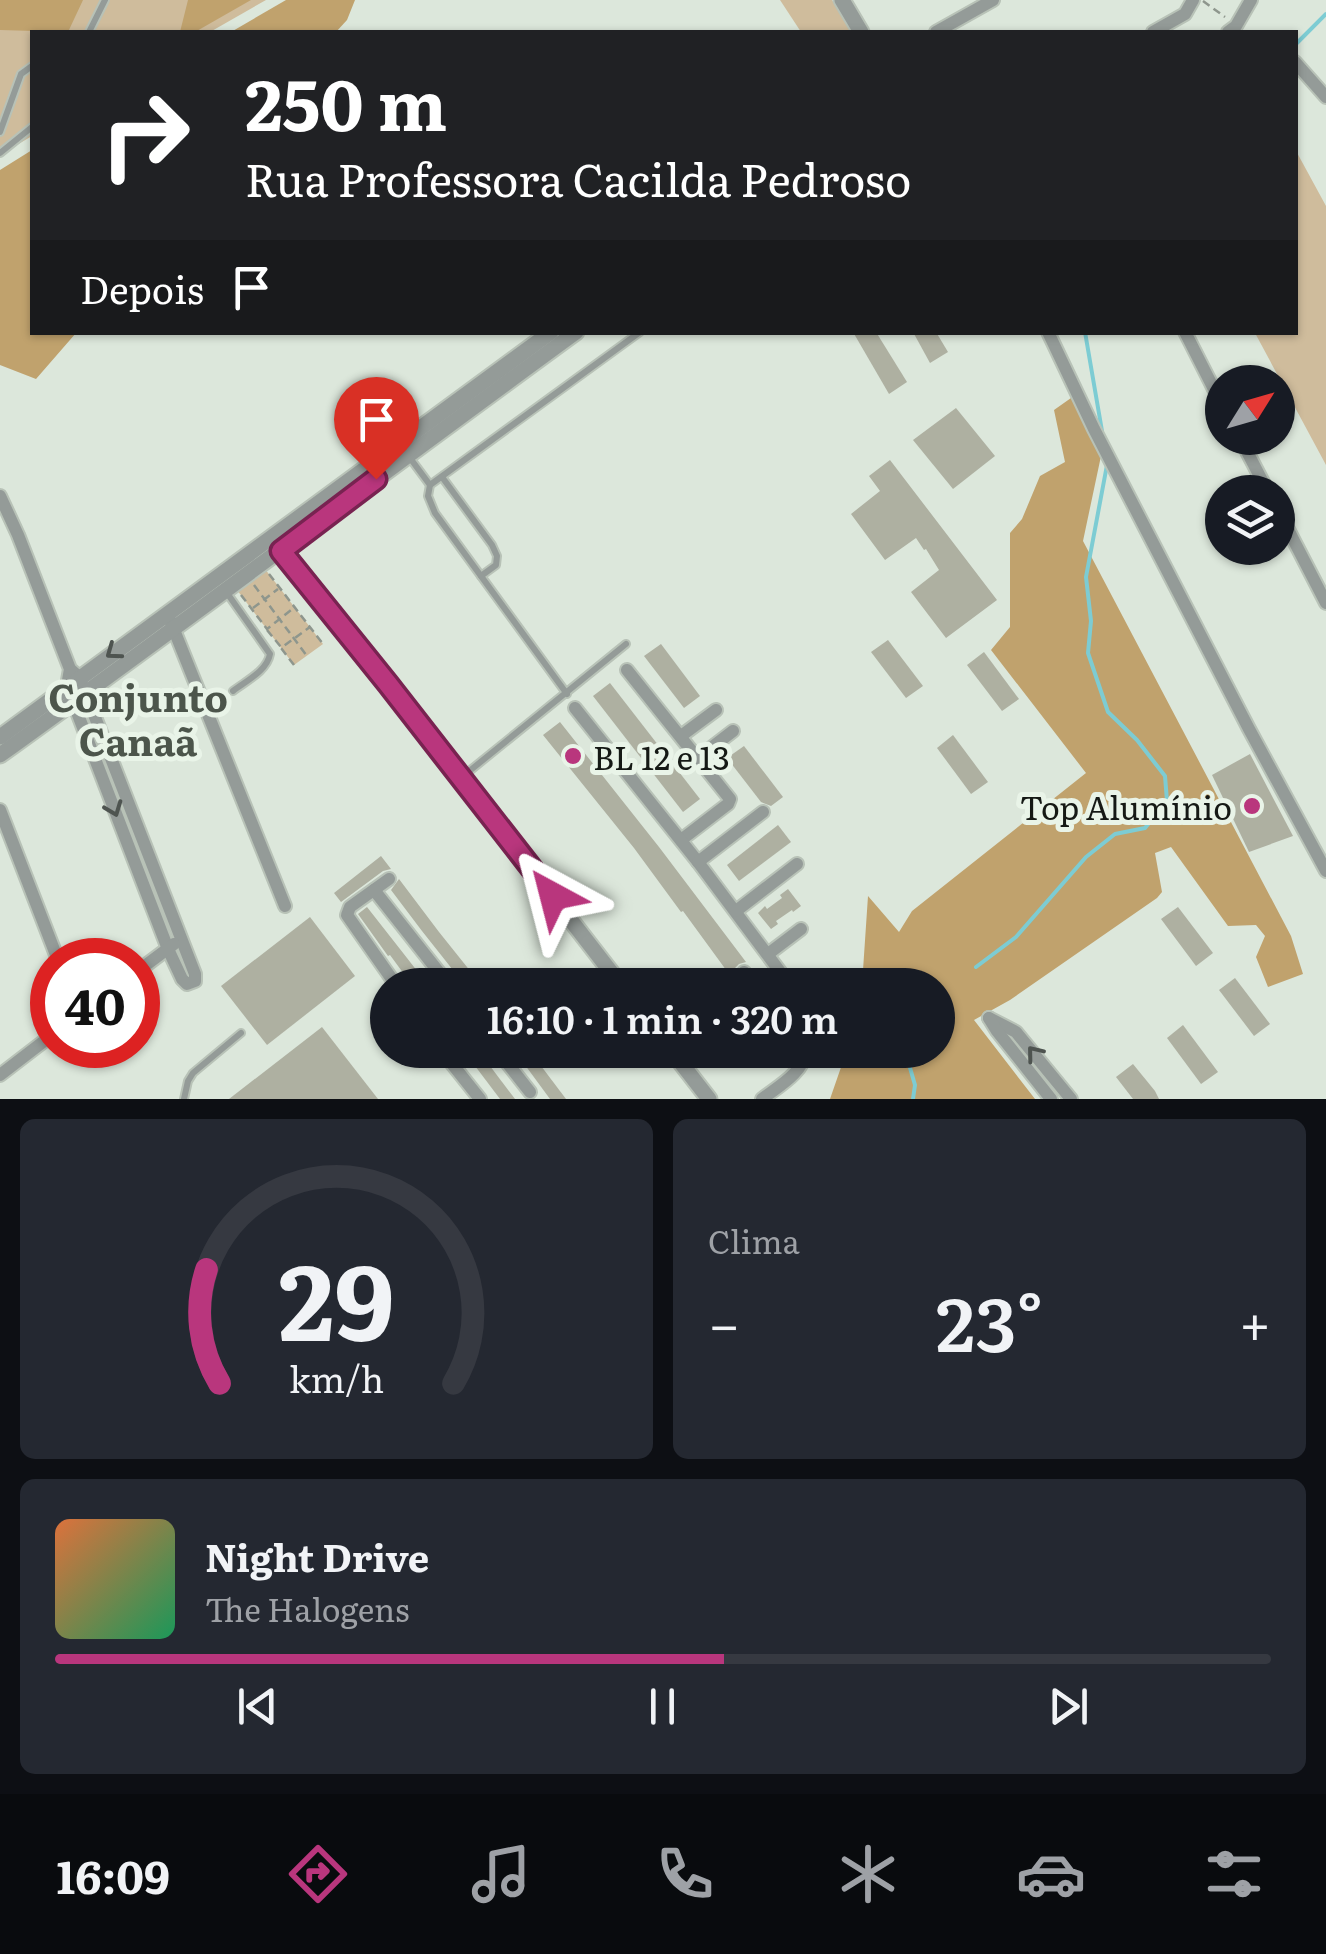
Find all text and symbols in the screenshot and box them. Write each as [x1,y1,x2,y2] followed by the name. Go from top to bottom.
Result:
[245,49,447,153] text: 250 m
[80,70,210,200] icon: right
[245,144,911,211] text: Rua Professora Cacilda Pedroso
[80,259,204,316] text: Depois
[224,260,279,315] icon: arrive
[1205,365,1295,455] north arrow
[1205,365,1295,565] map controls
[334,377,419,480] pin
[349,392,404,447] icon: arrive
[1205,475,1295,565] button: layers
[106,641,124,658] one-way arrow
[48,667,228,768] district label: Conjunto Canaã
[593,732,730,780] place label: BL 12 e 13
[562,745,584,767] marker: BL 12 e 13
[1020,782,1232,830] place label: Top Alumínio
[1241,795,1263,817] marker: Top Alumínio
[103,800,123,817] one-way arrow
[501,844,605,948] position arrow
[30,938,160,1068] speed limit sign: 40
[487,989,838,1046] text: 16:10 · 1 min · 320 m
[1028,1047,1046,1065] one-way arrow
[708,1216,800,1264] text: Clima
[279,1219,394,1373] text: 29
[936,1264,1043,1375] text: 23°
[708,1280,740,1362] text: −
[1239,1280,1271,1362] text: +
[289,1351,384,1404] text: km/h
[205,1527,429,1584] text: Night Drive
[205,1584,409,1632] text: The Halogens
[230,1679,285,1734] icon: previous
[635,1679,690,1734] icon: pause
[1041,1679,1096,1734] icon: next
[283,1839,353,1909] icon: directions
[466,1839,536,1909] icon: music
[650,1839,720,1909] icon: phone
[833,1839,903,1909] icon: climate
[1016,1839,1086,1909] icon: car
[1199,1839,1269,1909] icon: filters
[57,1841,170,1908] text: 16:09

